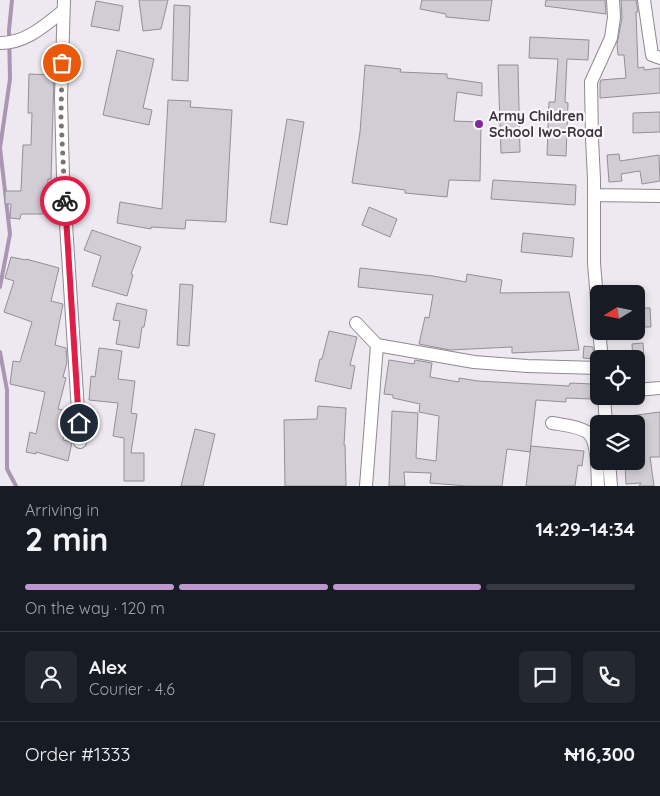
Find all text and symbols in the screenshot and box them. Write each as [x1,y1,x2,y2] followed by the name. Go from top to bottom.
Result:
[41,42,83,84] pin
[48,49,76,77] icon: bag
[489,107,603,141] place label: Army Children School Iwo-Road
[473,118,485,130] marker: Army Children School Iwo-Road
[40,176,90,226] courier
[51,187,79,215] icon: bike
[590,285,645,340] north arrow
[590,285,645,470] map controls
[590,350,645,405] button: locate
[58,402,100,444] pin
[65,409,93,437] icon: home
[590,415,645,470] button: layers
[25,500,99,520] text: Arriving in
[535,517,635,541] text: 14:29–14:34
[25,519,108,559] text: 2 min
[25,598,165,618] text: On the way · 120 m
[25,651,77,703] button: person
[519,651,571,703] button: chat
[583,651,635,703] button: phone
[89,655,127,679] text: Alex
[89,679,175,699] text: Courier · 4.6
[25,742,131,766] text: Order #1333
[564,742,635,766] text: ₦16,300

